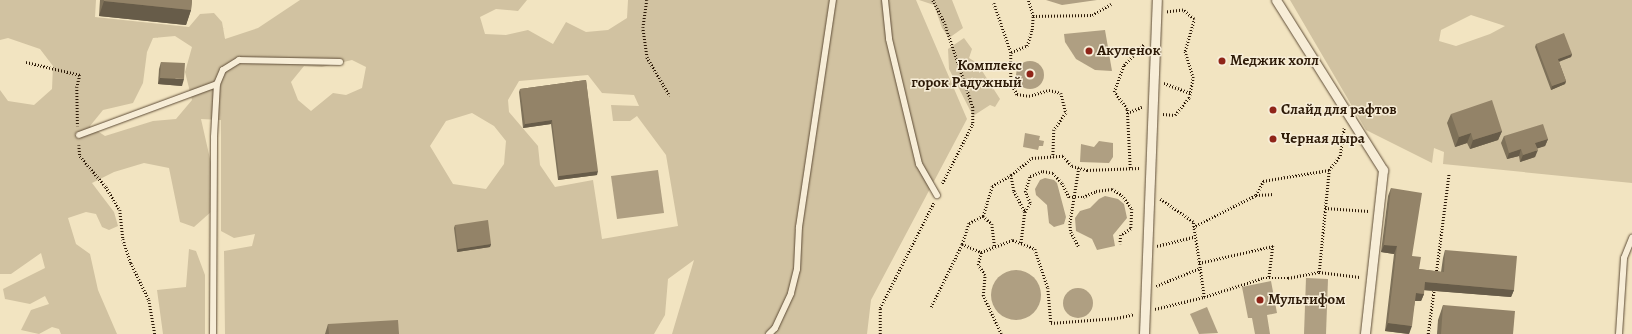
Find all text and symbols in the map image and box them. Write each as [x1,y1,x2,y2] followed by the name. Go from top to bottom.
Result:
[1097,42,1161,60] place label: Акуленок
[1084,46,1094,56] marker: Акуленок
[1230,52,1319,70] place label: Меджик холл
[911,56,1022,91] place label: Комплекс горок Радужный
[1217,56,1227,66] marker: Меджик холл
[1025,69,1035,79] marker: Комплекс горок Радужный
[1281,101,1397,119] place label: Слайд для рафтов
[1268,105,1278,115] marker: Слайд для рафтов
[1281,130,1365,148] place label: Черная дыра
[1268,134,1278,144] marker: Черная дыра
[1268,291,1345,309] place label: Мультифом
[1255,295,1265,305] marker: Мультифом

